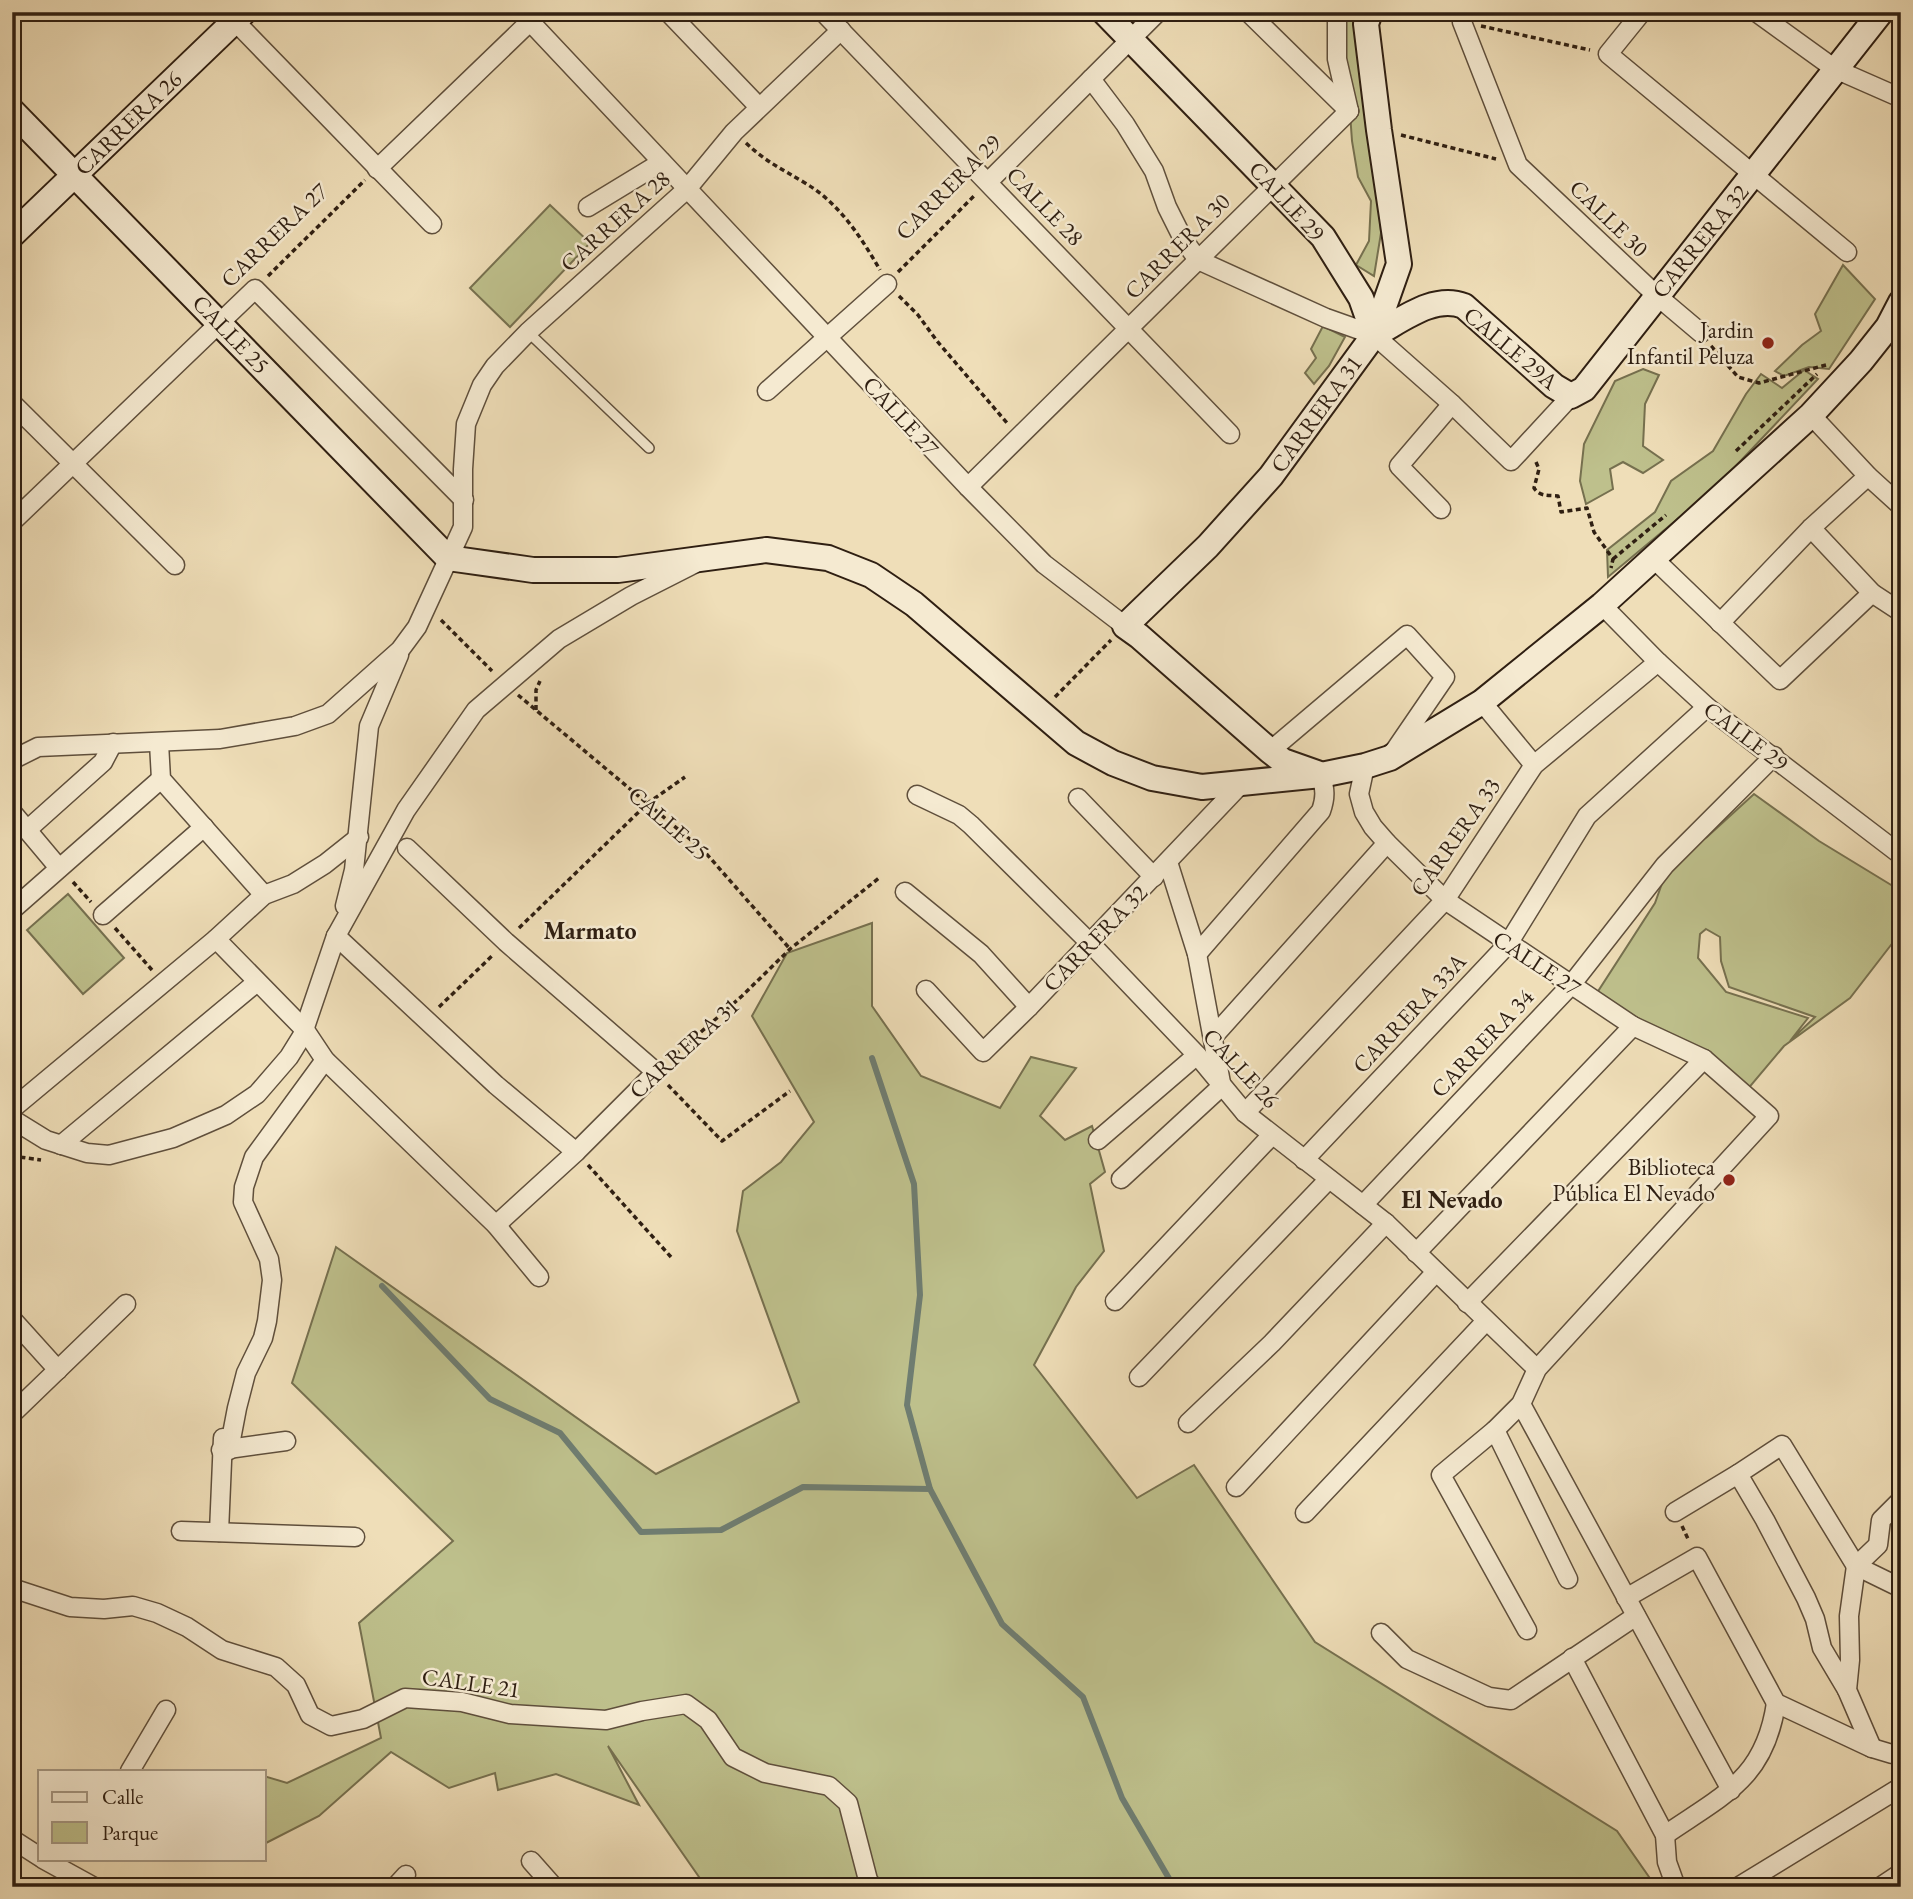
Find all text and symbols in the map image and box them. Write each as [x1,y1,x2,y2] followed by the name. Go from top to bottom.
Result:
[68,64,188,182] street label: CARRERA 26
[889,128,1007,246] street label: CARRERA 29
[1242,155,1332,247] street label: CALLE 29
[1000,160,1090,252] street label: CALLE 28
[554,164,676,278] street label: CARRERA 28
[1563,173,1655,263] street label: CALLE 30
[214,176,335,294] street label: CARRERA 27
[1645,178,1755,304] street label: CARRERA 32
[1118,187,1236,305] street label: CARRERA 30
[186,288,276,380] street label: CALLE 25
[1457,300,1565,397] street label: CALLE 29A
[1627,315,1755,371] place label: Jardin Infantil Peluza
[1760,335,1776,351] marker: Jardin Infantil Peluza
[1263,349,1369,479] street label: CARRERA 31
[856,370,946,463] street label: CALLE 27
[1698,694,1794,778] street label: CALLE 29
[1403,772,1507,902] street label: CARRERA 33
[622,779,716,867] street label: CALLE 25
[1036,878,1154,998] street label: CARRERA 32
[544,915,636,946] district label: Marmato
[1487,924,1587,1003] street label: CALLE 27
[1346,946,1473,1079] street label: CARRERA 33A
[1424,982,1541,1104] street label: CARRERA 34
[623,991,745,1105] street label: CARRERA 31
[1196,1022,1286,1114] street label: CALLE 26
[1553,1152,1716,1208] place label: Biblioteca Pública El Nevado
[1721,1172,1737,1188] marker: Biblioteca Pública El Nevado
[1401,1184,1503,1215] district label: El Nevado
[420,1661,522,1705] street label: CALLE 21
[38,1770,266,1860] legend
[102,1783,144,1810] text: Calle
[102,1819,158,1846] text: Parque

